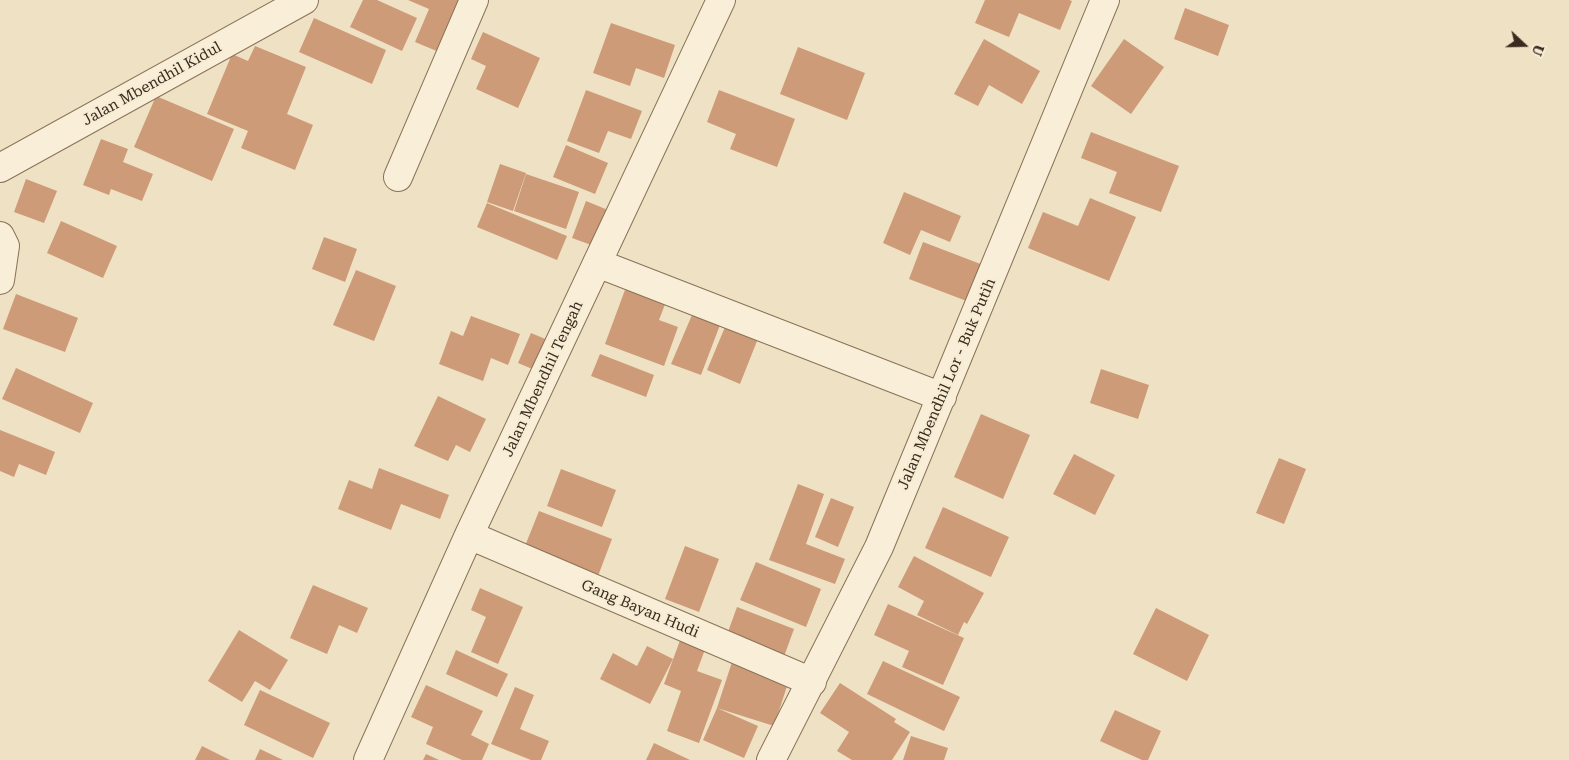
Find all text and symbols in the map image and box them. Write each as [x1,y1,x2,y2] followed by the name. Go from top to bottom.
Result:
[1499,20,1549,70] north arrow
[79,38,225,130] street label: Jalan Mbendhil Kidul
[1529,42,1547,58] text: U
[894,276,1000,492] street label: Jalan Mbendhil Lor - Buk Putih
[499,298,587,460] street label: Jalan Mbendhil Tengah
[578,576,702,642] street label: Gang Bayan Hudi

